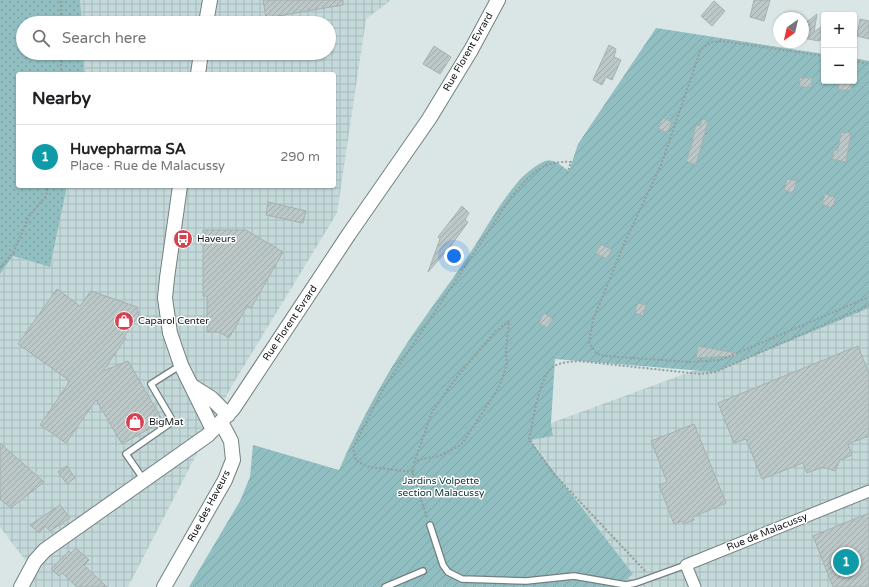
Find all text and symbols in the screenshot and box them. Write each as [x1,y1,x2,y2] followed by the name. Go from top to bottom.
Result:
[441,11,495,93] street label: Rue Florent Evrard
[773,12,809,48] north arrow
[821,12,857,84] map controls
[821,12,857,48] button: +
[16,16,336,60] search box
[30,27,52,49] icon: search
[62,29,146,47] text: Search here
[821,48,857,84] button: −
[32,88,91,109] text: Nearby
[70,140,186,158] text: Huvepharma SA
[41,149,49,165] text: 1
[280,149,320,165] text: 290 m
[70,158,225,174] text: Place · Rue de Malacussy
[172,228,194,250] bus stop icon: Haveurs
[197,233,236,245] place label: Haveurs
[444,246,464,266] your location
[260,283,320,363] street label: Rue Florent Evrard
[113,310,135,332] shop icon: Caparol Center
[138,315,209,327] place label: Caparol Center
[124,411,146,433] shop icon: BigMat
[149,416,184,428] place label: BigMat
[185,468,233,544] street label: Rue des Haveurs
[398,475,485,499] park label: Jardins Volpette section Malacussy
[725,510,810,554] street label: Rue de Malacussy
[833,547,859,577] pin: 1

